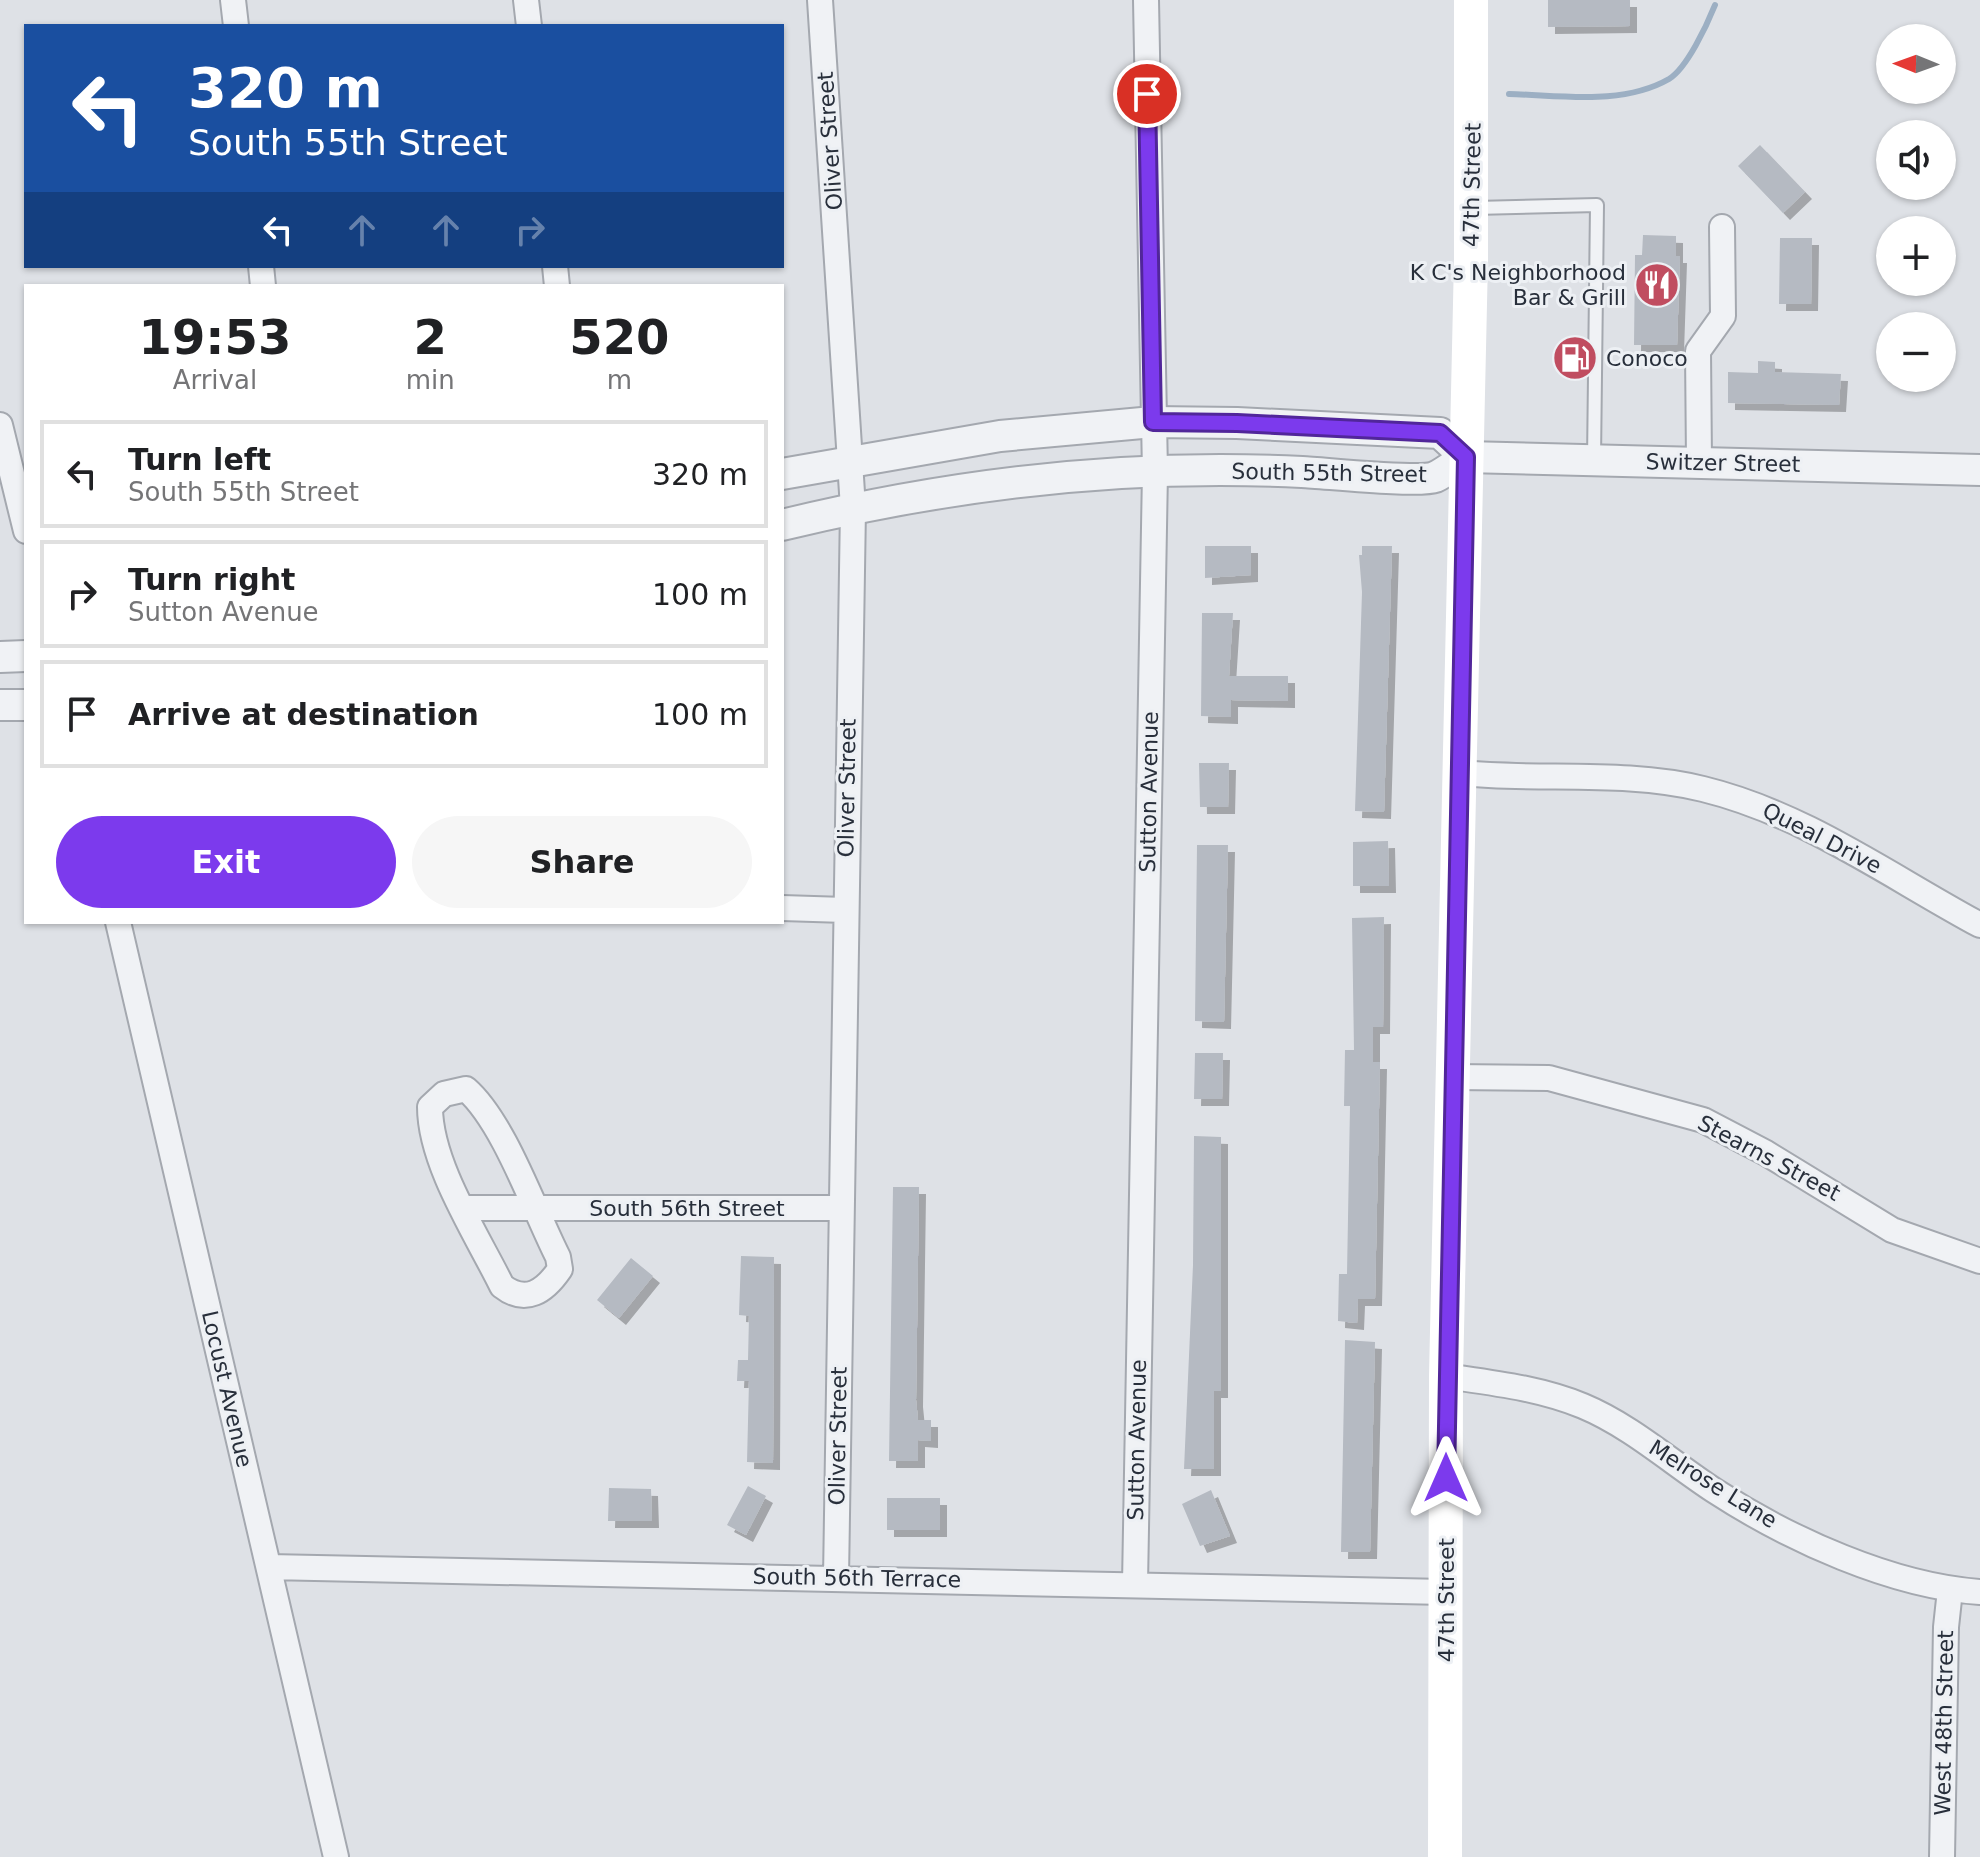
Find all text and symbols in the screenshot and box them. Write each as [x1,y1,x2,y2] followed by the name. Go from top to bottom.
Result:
[1876,24,1956,104] north arrow
[1876,24,1956,392] map controls
[188,55,383,120] text: 320 m
[56,56,160,160] icon: left
[1113,60,1181,128] pin
[813,70,847,211] street label: Oliver Street
[1125,72,1169,116] icon: arrive
[1876,120,1956,200] button: sound
[188,122,508,163] text: South 55th Street
[1458,122,1486,247] street label: 47th Street
[256,208,300,252] icon: left
[340,208,384,252] icon: ahead
[424,208,468,252] icon: ahead
[508,208,552,252] icon: right
[1876,216,1956,296] button: +
[1410,260,1626,310] place label: K C's Neighborhood Bar & Grill
[1633,261,1681,309] restaurant icon: K C's Neighborhood Bar & Grill
[138,309,291,365] text: 19:53
[414,309,447,365] text: 2
[569,309,669,365] text: 520
[1876,312,1956,392] button: −
[1551,334,1599,382] fuel station icon: Conoco
[1606,346,1688,371] place label: Conoco
[173,365,257,395] text: Arrival
[406,365,455,395] text: min
[607,365,632,395] text: m
[128,442,271,477] text: Turn left
[1645,449,1801,477] street label: Switzer Street
[60,452,104,496] icon: left
[652,457,748,492] text: 320 m
[1231,459,1427,487] street label: South 55th Street
[128,477,359,507] text: South 55th Street
[128,562,295,597] text: Turn right
[60,572,104,616] icon: right
[652,577,748,612] text: 100 m
[128,597,319,627] text: Sutton Avenue
[60,692,104,736] icon: arrive
[128,697,479,732] text: Arrive at destination
[652,697,748,732] text: 100 m
[1135,711,1163,873] street label: Sutton Avenue
[833,718,861,858] street label: Oliver Street
[1758,797,1886,879] street label: Queal Drive
[56,816,396,908] button: Exit
[412,816,752,908] button: Share
[1694,1110,1845,1206] street label: Stearns Street
[589,1196,785,1221] street label: South 56th Street
[197,1308,257,1470] street label: Locust Avenue
[1123,1359,1151,1521] street label: Sutton Avenue
[824,1366,852,1506] street label: Oliver Street
[1645,1435,1781,1533] street label: Melrose Lane
[1404,1436,1488,1520] position arrow
[1434,1537,1459,1662] street label: 47th Street
[753,1564,961,1592] street label: South 56th Terrace
[1930,1630,1958,1816] street label: West 48th Street

